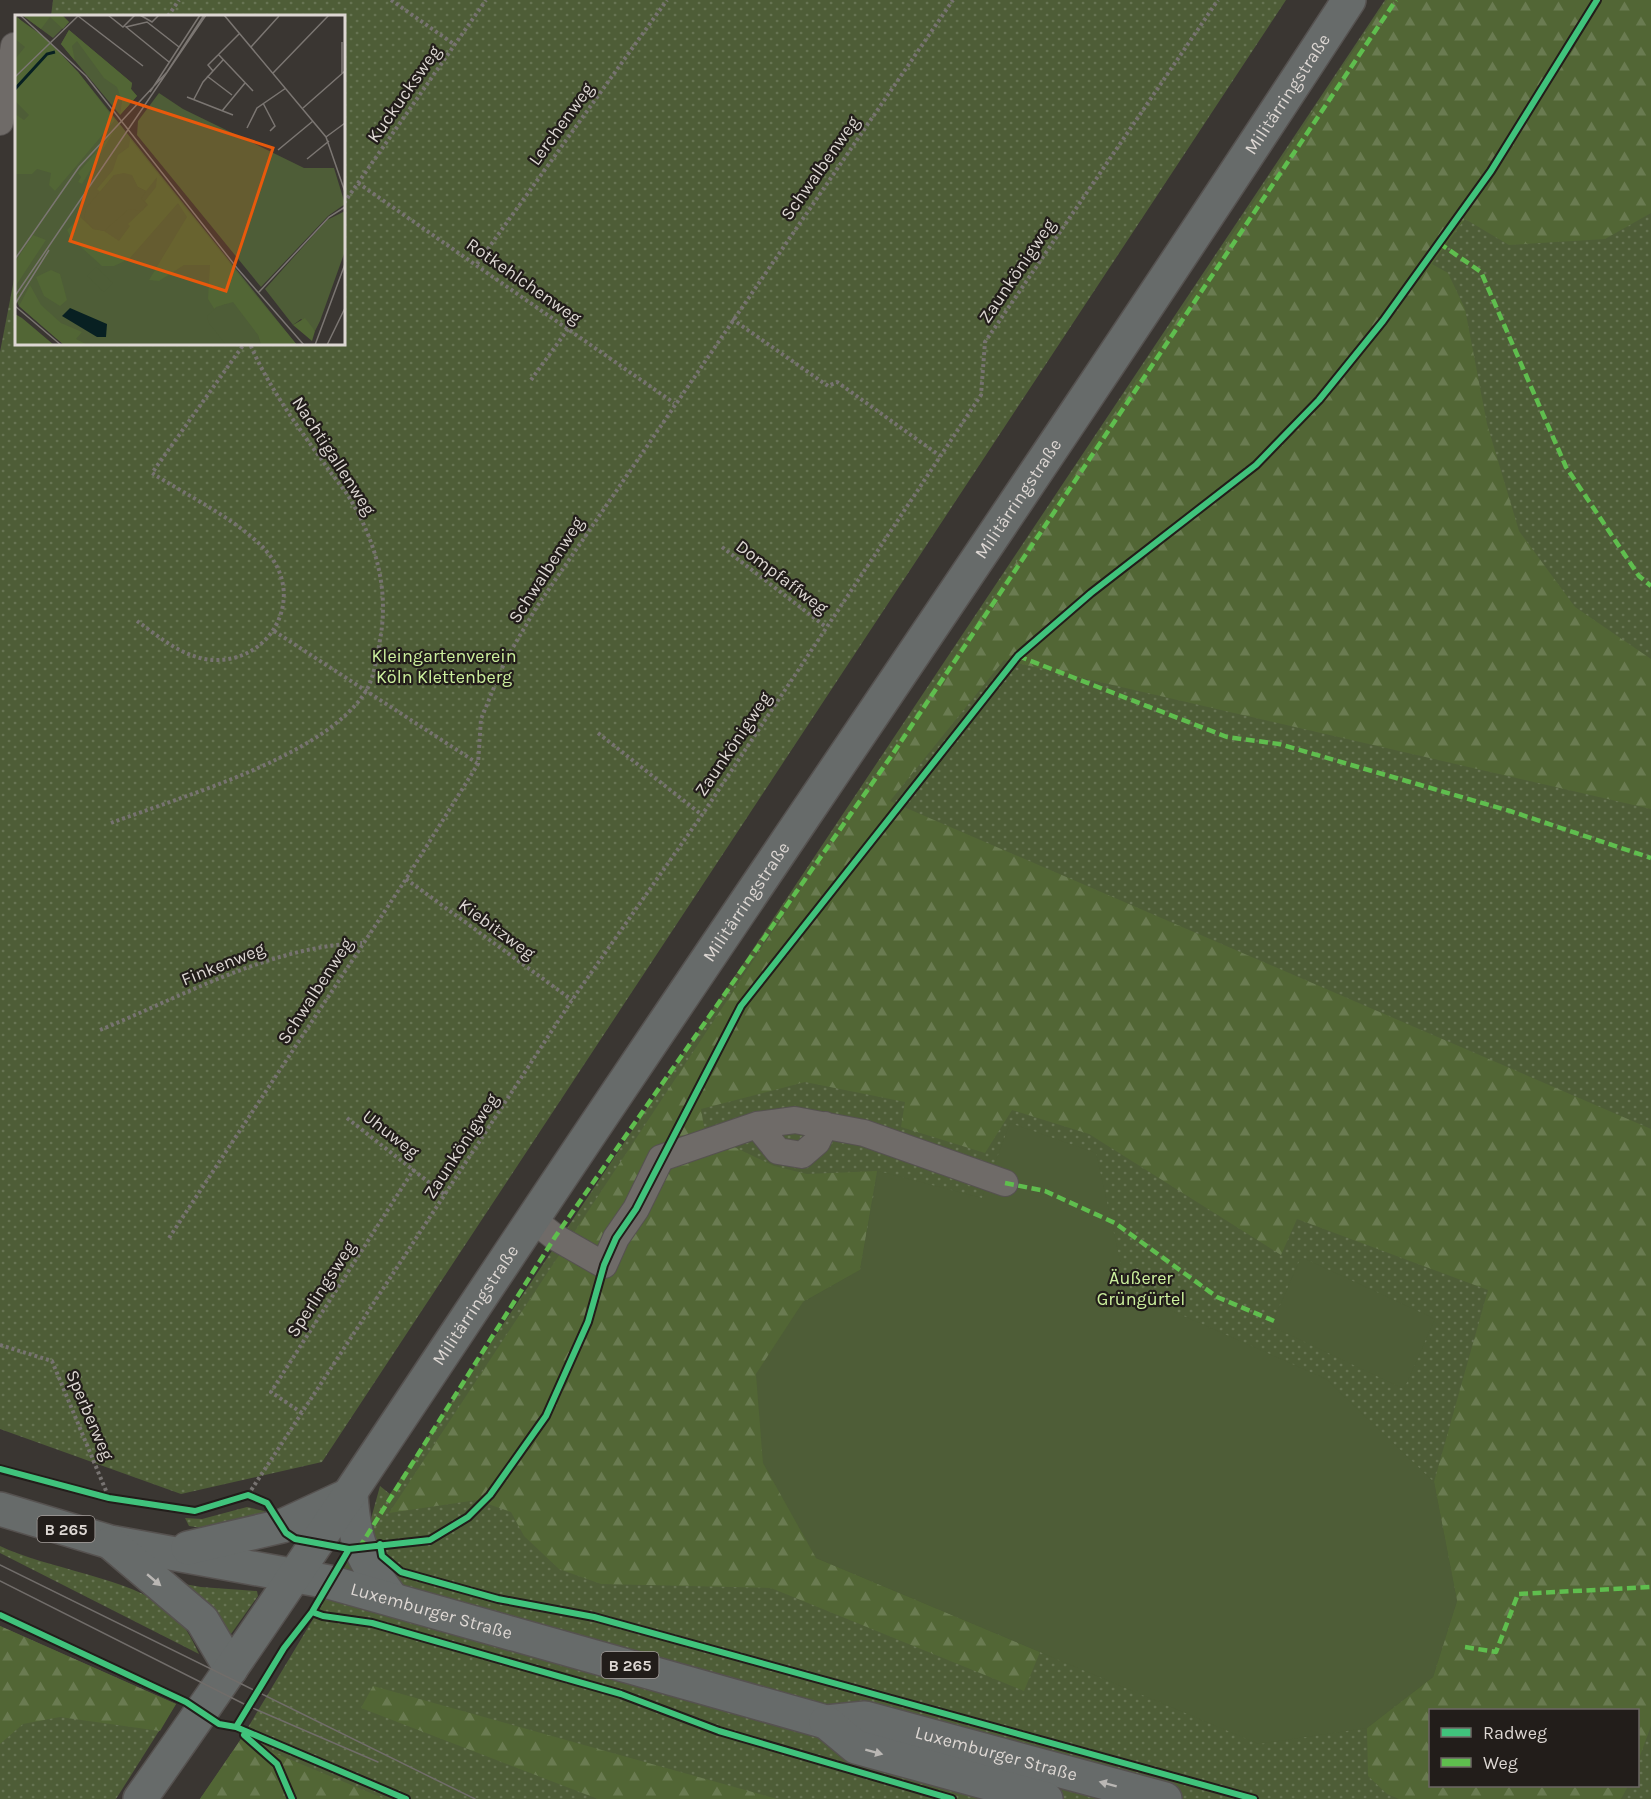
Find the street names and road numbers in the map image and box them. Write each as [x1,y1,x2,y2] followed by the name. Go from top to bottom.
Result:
[1240,30,1335,159] street label: Militärringstraße
[362,41,446,147] street label: Kuckucksweg
[524,78,598,170] street label: Lerchenweg
[776,112,864,224] street label: Schwalbenweg
[974,215,1060,327] street label: Zaunkönigweg
[462,233,586,329] street label: Rotkehlchenweg
[287,392,381,520] street label: Nachtigallenweg
[970,434,1066,563] street label: Militärringstraße
[503,513,589,627] street label: Schwalbenweg
[731,535,833,619] street label: Dompfaffweg
[690,688,776,800] street label: Zaunkönigweg
[698,837,795,966] street label: Militärringstraße
[454,894,540,964] street label: Kiebitzweg
[272,934,358,1048] street label: Schwalbenweg
[178,937,268,991] street label: Finkenweg
[419,1089,503,1203] street label: Zaunkönigweg
[358,1105,424,1163] street label: Uhuweg
[282,1237,360,1341] street label: Sperlingsweg
[427,1241,523,1370] street label: Militärringstraße
[61,1367,119,1463] street label: Sperberweg
[38,1516,94,1542] road number: B 265
[348,1578,515,1644] street label: Luxemburger Straße
[602,1652,658,1678] road number: B 265
[913,1721,1080,1786] street label: Luxemburger Straße

